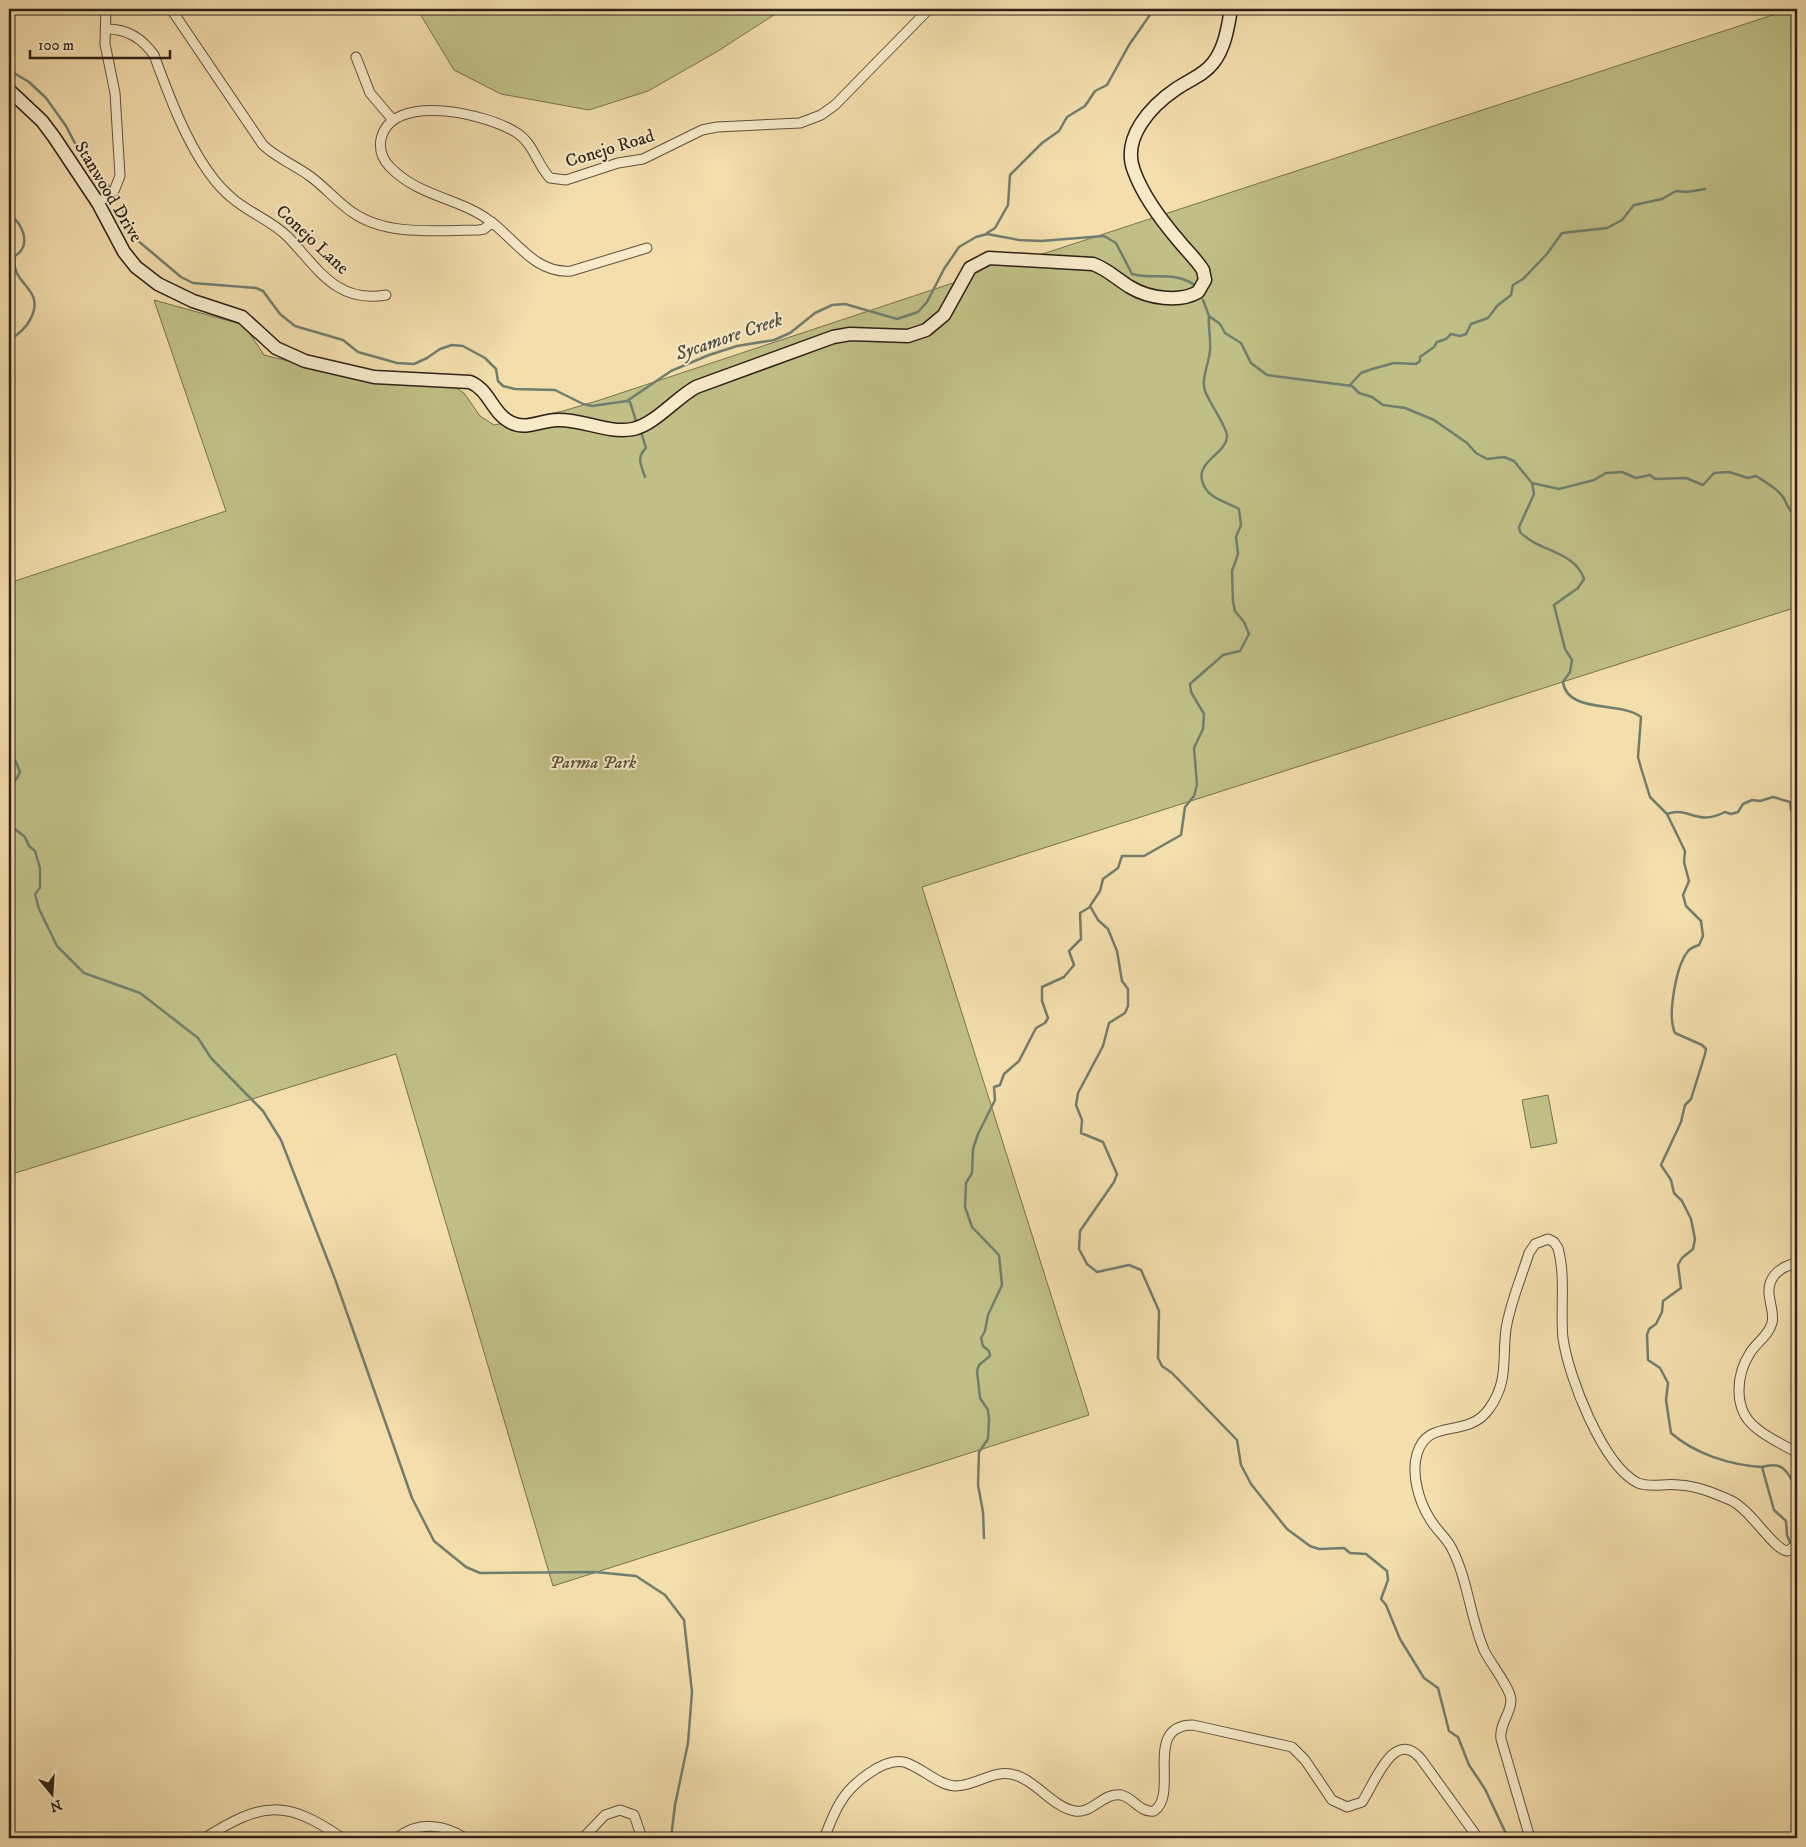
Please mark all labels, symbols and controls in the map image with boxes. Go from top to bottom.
scale bar [30,28,170,60]
text: 100 m [38,36,74,55]
street label: Conejo Road [563,125,657,173]
street label: Stanwood Drive [69,137,147,247]
street label: Conejo Lane [271,201,353,279]
water label: Sycamore Creek [672,308,786,366]
park label: Parma Park [550,752,637,774]
north arrow [28,1770,78,1820]
text: N [47,1795,64,1816]

